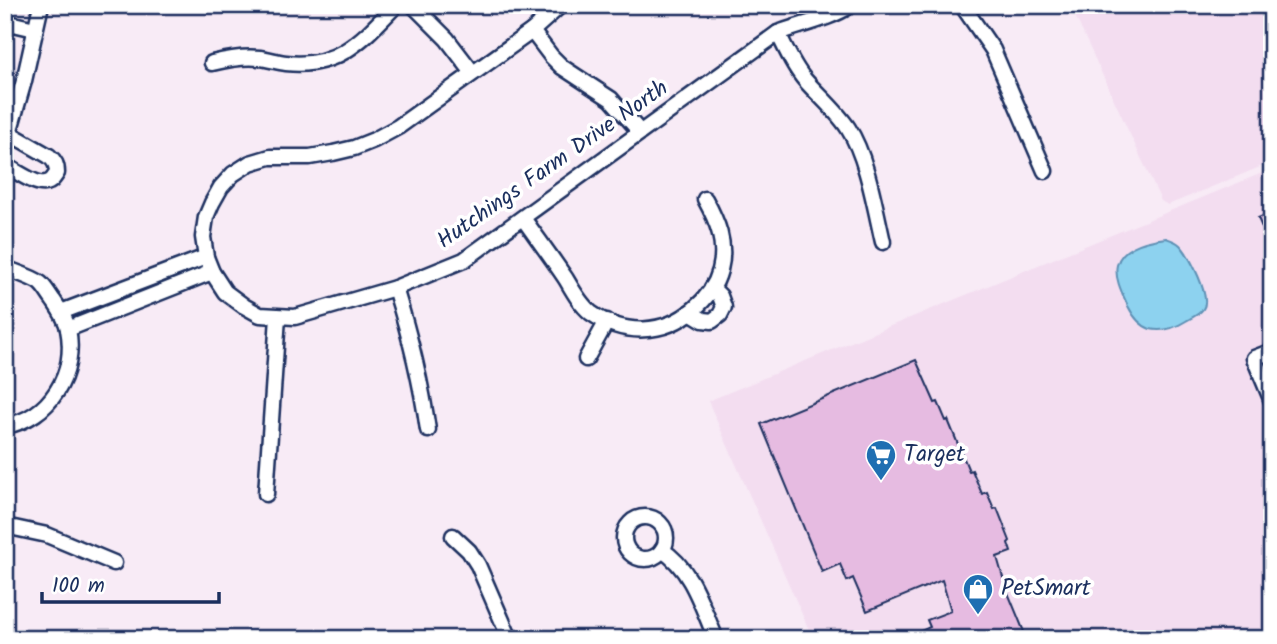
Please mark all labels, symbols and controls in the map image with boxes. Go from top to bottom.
street label: Hutchings Farm Drive North [430,71,676,259]
place label: Target [904,437,966,473]
supermarket icon: Target [864,438,898,482]
scale bar [42,560,219,604]
text: 100 m [52,570,105,603]
place label: PetSmart [1001,571,1092,607]
shop icon: PetSmart [961,572,995,616]

